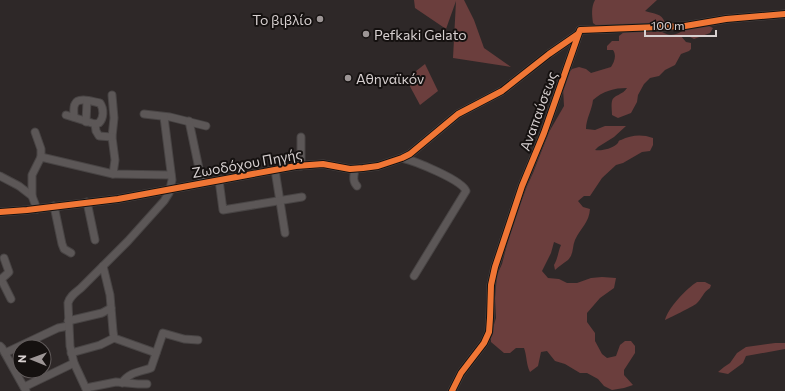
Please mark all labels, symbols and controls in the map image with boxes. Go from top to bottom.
place label: Το βιβλίο [252,11,312,28]
scale bar [645,12,716,38]
marker: Το βιβλίο [315,14,325,24]
text: 100 m [651,18,685,32]
place label: Pefkaki Gelato [374,26,467,43]
marker: Pefkaki Gelato [361,29,371,39]
street label: Αναπαύσεως [516,69,560,153]
place label: Αθηναϊκόν [356,70,424,87]
marker: Αθηναϊκόν [343,73,353,83]
street label: Ζωοδόχου Πηγής [191,145,303,181]
north arrow [12,339,52,379]
text: N [15,355,28,363]

